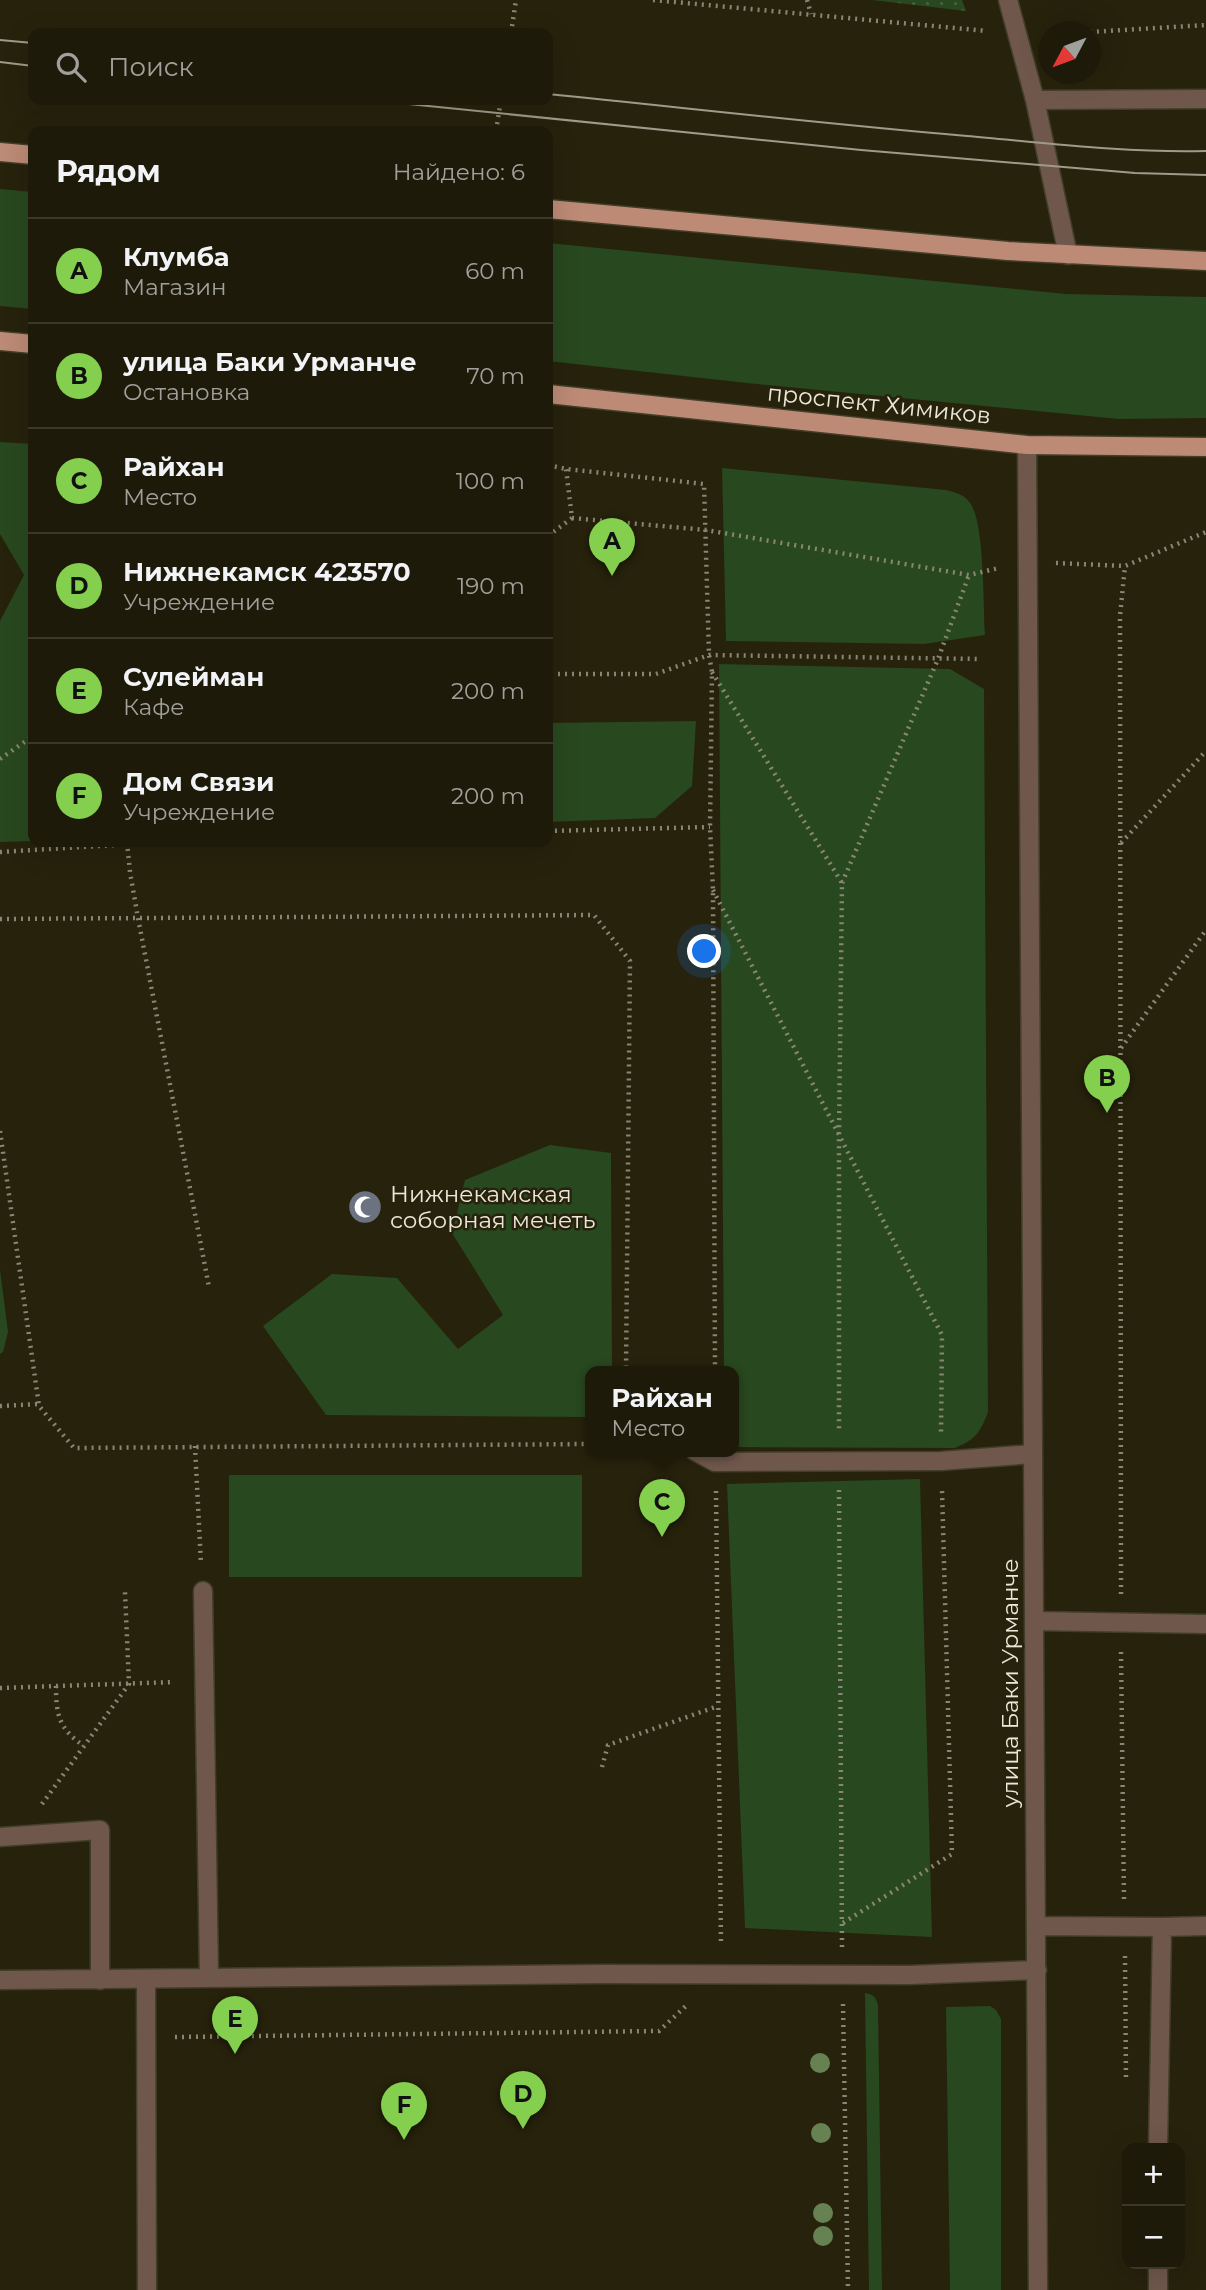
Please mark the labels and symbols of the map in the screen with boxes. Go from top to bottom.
north arrow [1038,21,1101,84]
street label: проспект Химиков [766,378,992,430]
pin: A [589,518,635,576]
your location [687,934,721,968]
pin: B [1084,1055,1130,1113]
place label: Нижнекамская соборная мечеть [390,1180,596,1234]
mosque icon: Нижнекамская соборная мечеть [346,1188,384,1226]
pin: C [639,1479,685,1537]
street label: улица Баки Урманче [996,1559,1024,1808]
pin: E [212,1996,258,2054]
pin: D [500,2071,546,2129]
pin: F [381,2082,427,2140]

